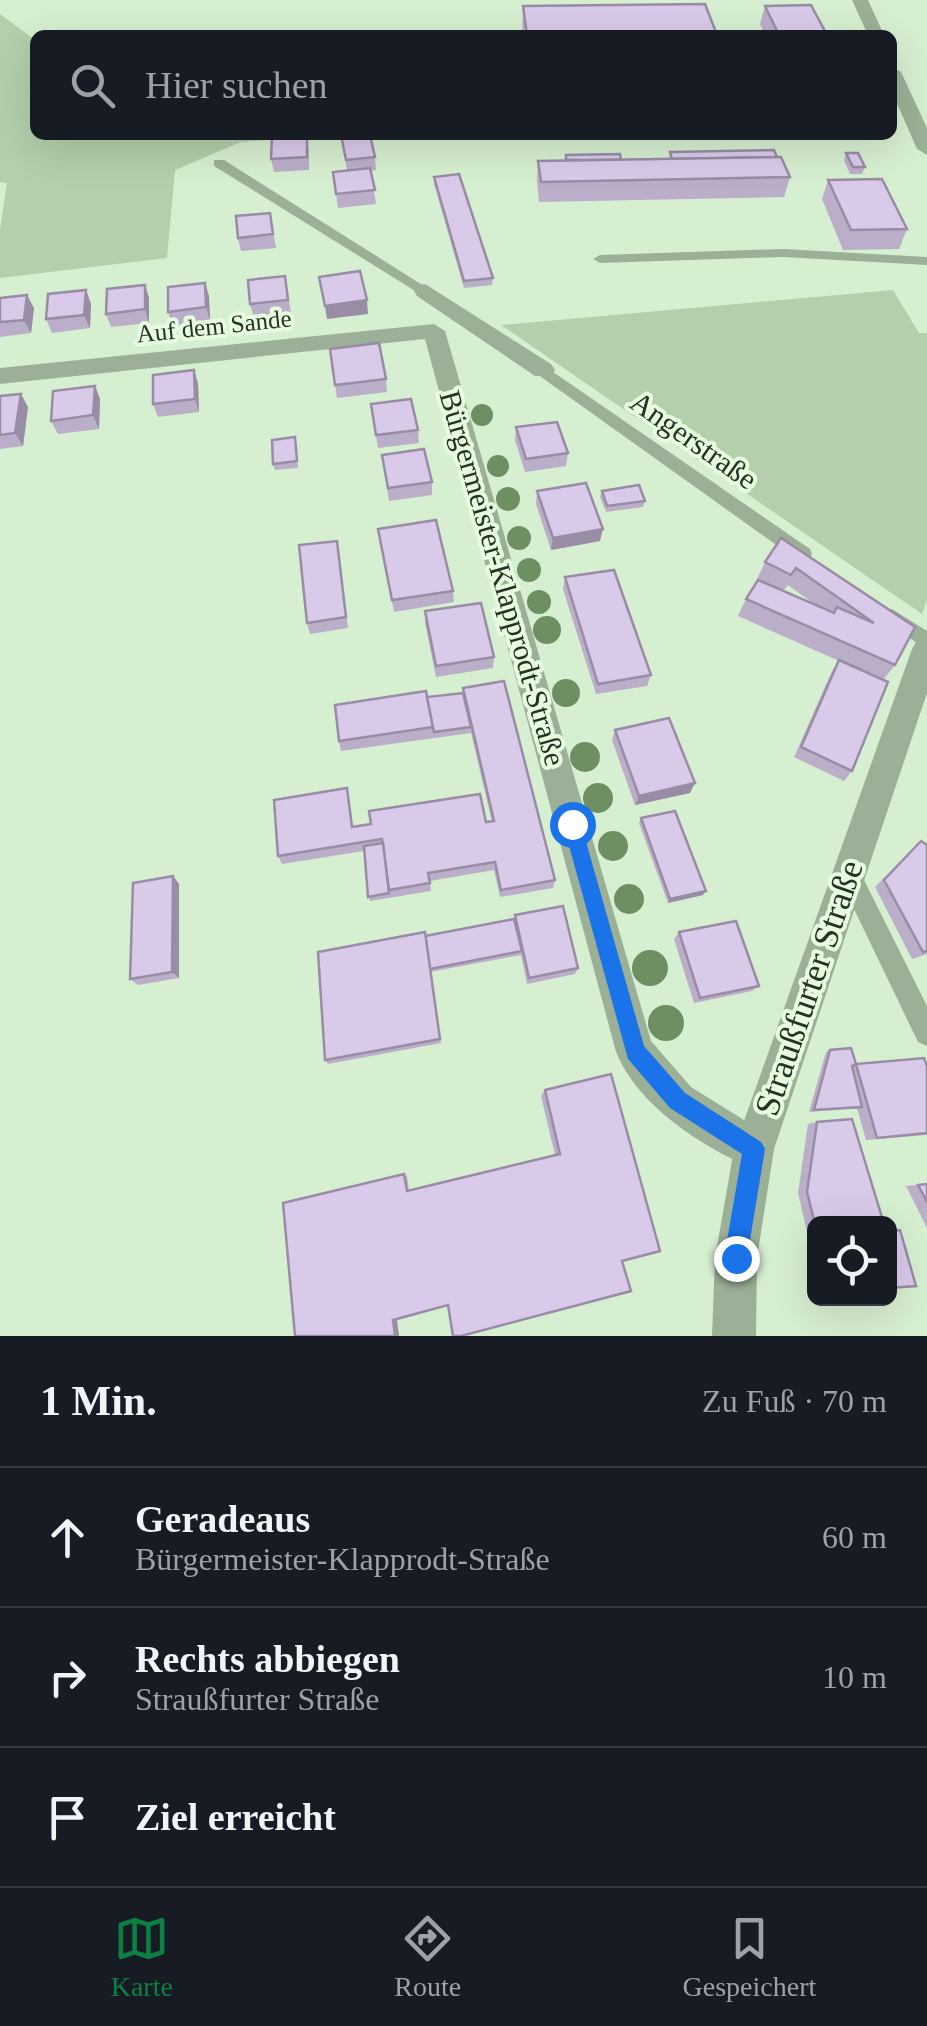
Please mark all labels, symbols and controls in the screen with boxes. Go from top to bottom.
search box [30,30,897,140]
icon: search [65,58,120,113]
text: Hier suchen [145,64,328,106]
street label: Auf dem Sande [135,304,293,348]
street label: Angerstraße [624,384,764,496]
street label: Bürgermeister-Klapprodt-Straße [434,387,572,769]
route start [550,802,596,848]
street label: Straußfurter Straße [747,855,871,1121]
map controls [807,1216,897,1306]
button: locate [807,1216,897,1306]
route end [714,1236,760,1282]
text: 1 Min. [40,1378,157,1424]
text: Zu Fuß · 70 m [702,1383,887,1419]
text: Geradeaus [135,1498,310,1540]
icon: ahead [40,1510,95,1565]
text: 60 m [822,1519,887,1555]
text: Bürgermeister-Klapprodt-Straße [135,1541,550,1577]
text: Rechts abbiegen [135,1638,400,1680]
icon: right [40,1650,95,1705]
text: 10 m [822,1659,887,1695]
text: Straußfurter Straße [135,1681,379,1717]
icon: arrive [40,1790,95,1845]
text: Ziel erreicht [135,1796,336,1838]
tab: Karte [111,1911,173,2003]
tab: Route [394,1911,461,2003]
tab: Gespeichert [683,1911,816,2003]

